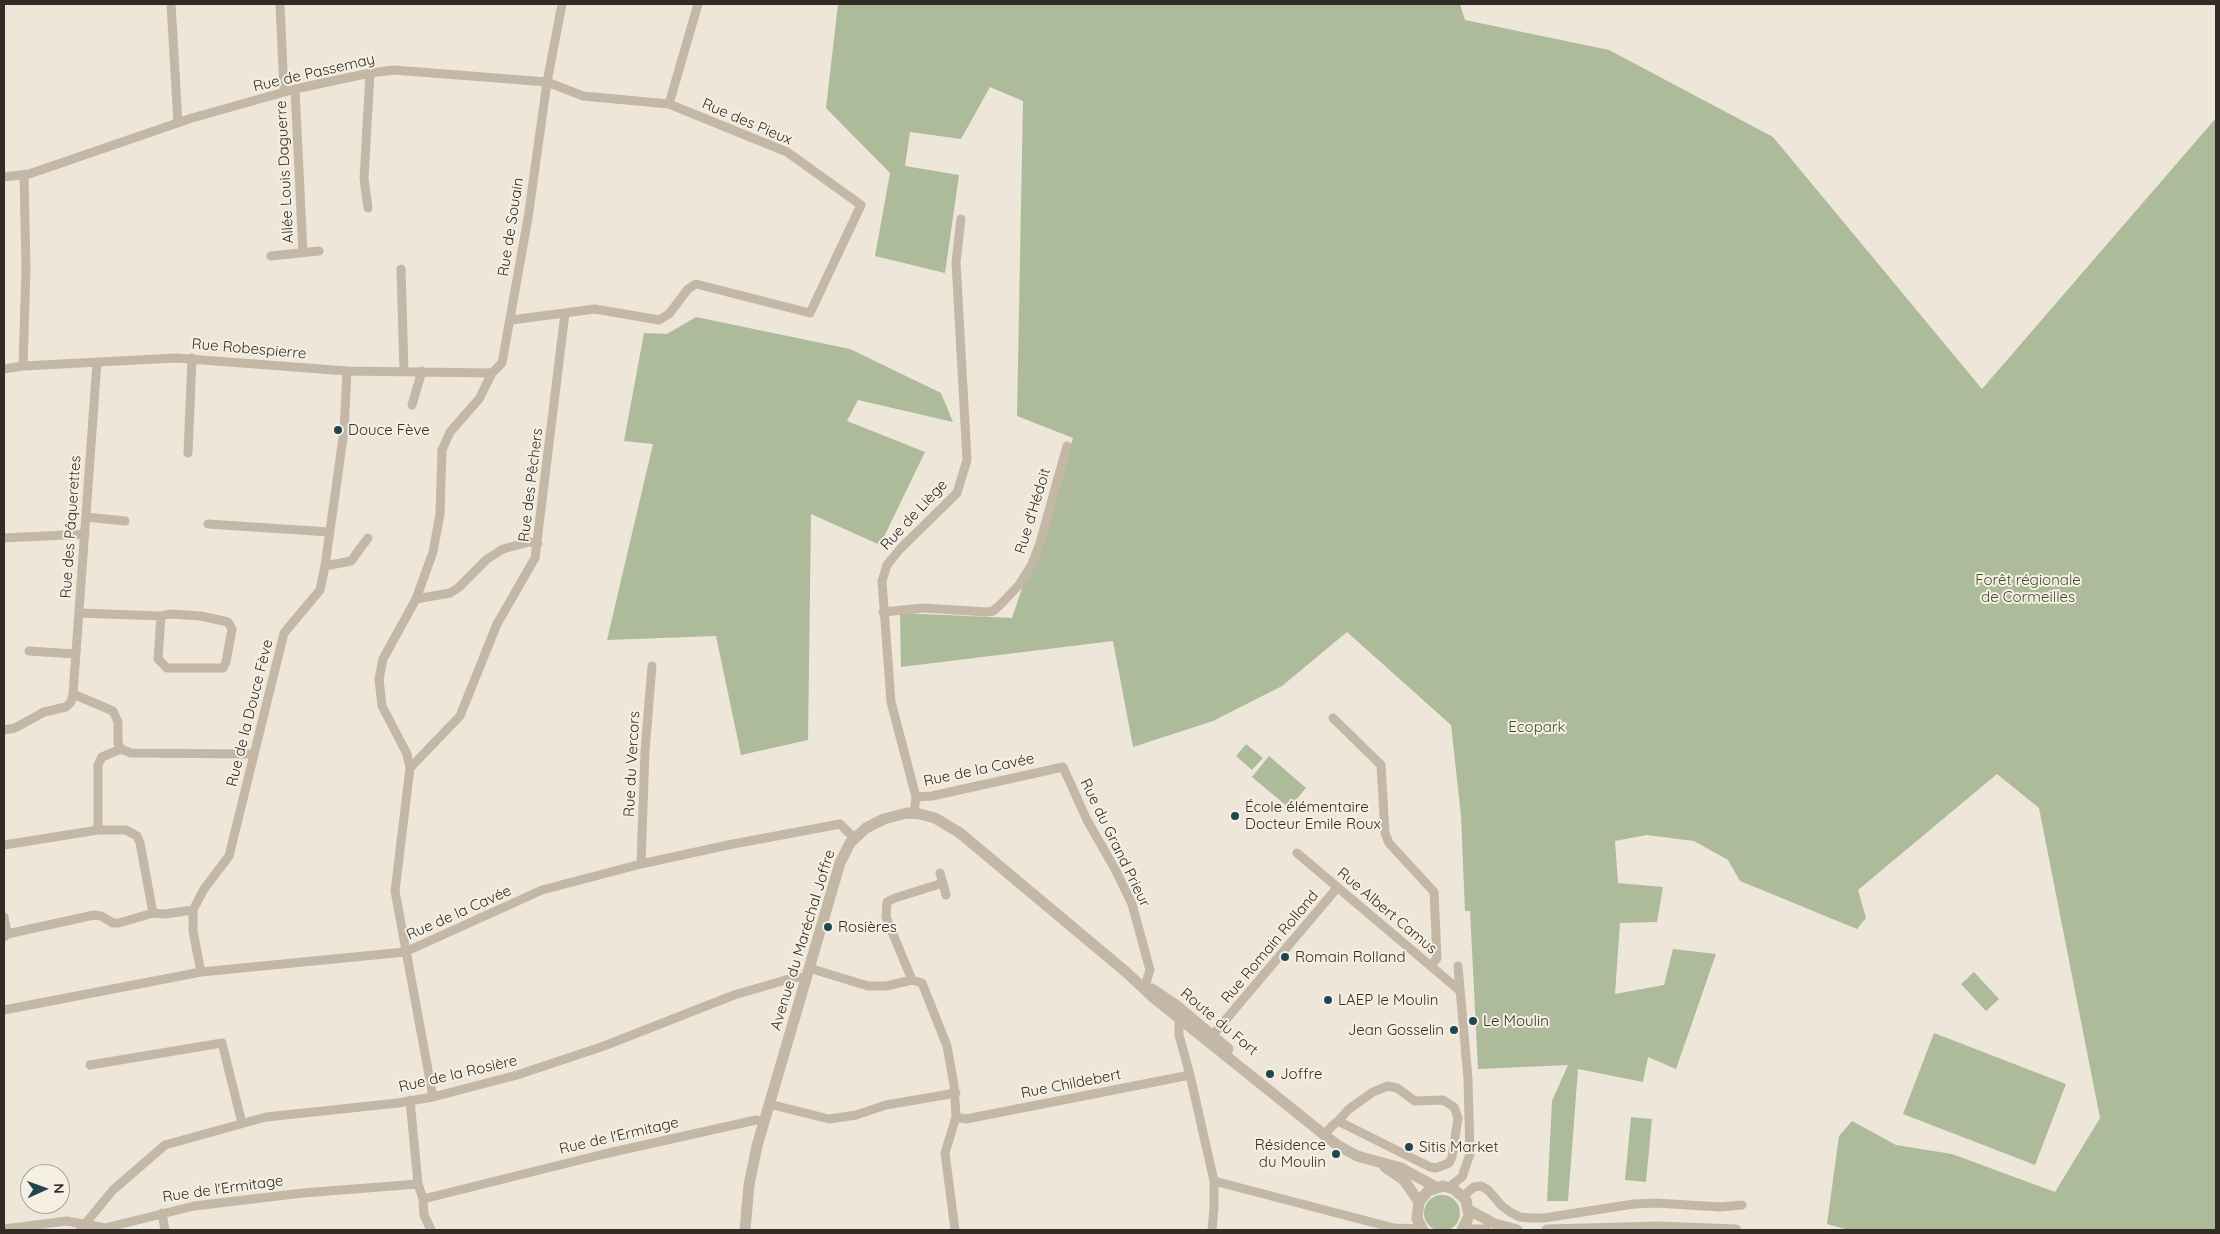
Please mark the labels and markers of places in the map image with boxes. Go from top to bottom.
place label: Douce Fève [348,421,430,439]
marker: Douce Fève [332,424,344,436]
place label: École élémentaire Docteur Emile Roux [1245,798,1381,833]
marker: École élémentaire Docteur Emile Roux [1229,810,1241,822]
place label: Rosières [838,918,897,936]
marker: Rosières [822,921,834,933]
place label: Romain Rolland [1295,948,1406,966]
marker: Romain Rolland [1279,951,1291,963]
place label: LAEP le Moulin [1338,991,1438,1009]
marker: LAEP le Moulin [1322,994,1334,1006]
place label: Le Moulin [1483,1012,1549,1030]
marker: Le Moulin [1467,1015,1479,1027]
place label: Jean Gosselin [1348,1021,1444,1039]
marker: Jean Gosselin [1448,1024,1460,1036]
place label: Joffre [1280,1065,1322,1083]
marker: Joffre [1264,1068,1276,1080]
place label: Résidence du Moulin [1255,1136,1326,1171]
place label: Sitis Market [1419,1138,1499,1156]
marker: Sitis Market [1403,1141,1415,1153]
marker: Résidence du Moulin [1330,1148,1342,1160]

